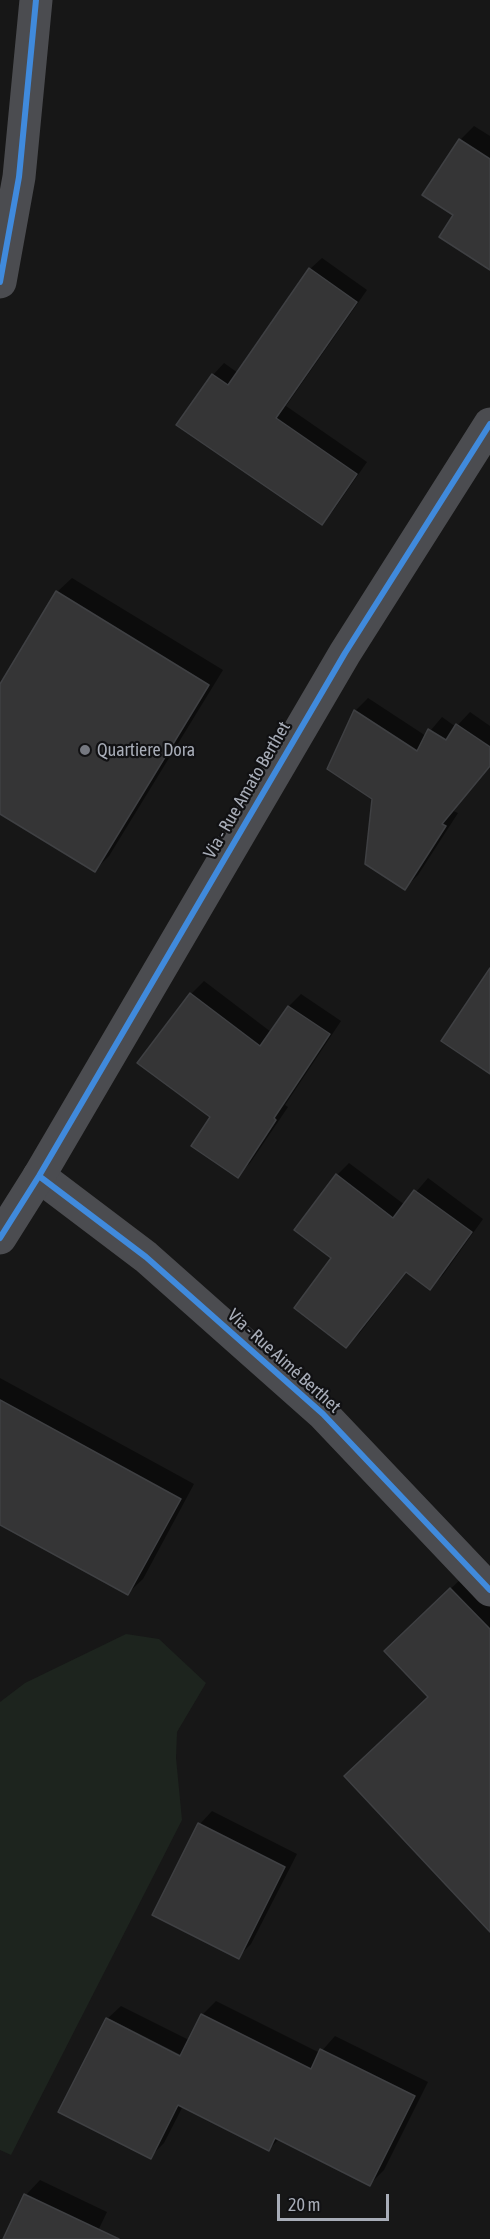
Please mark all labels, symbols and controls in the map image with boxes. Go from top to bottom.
street label: Via - Rue Amato Berthet [199,718,295,862]
place label: Quartiere Dora [97,739,195,761]
marker: Quartiere Dora [78,743,92,757]
street label: Via - Rue Aimé Berthet [223,1305,345,1417]
scale bar [280,2182,392,2220]
text: 20 m [288,2194,320,2215]

